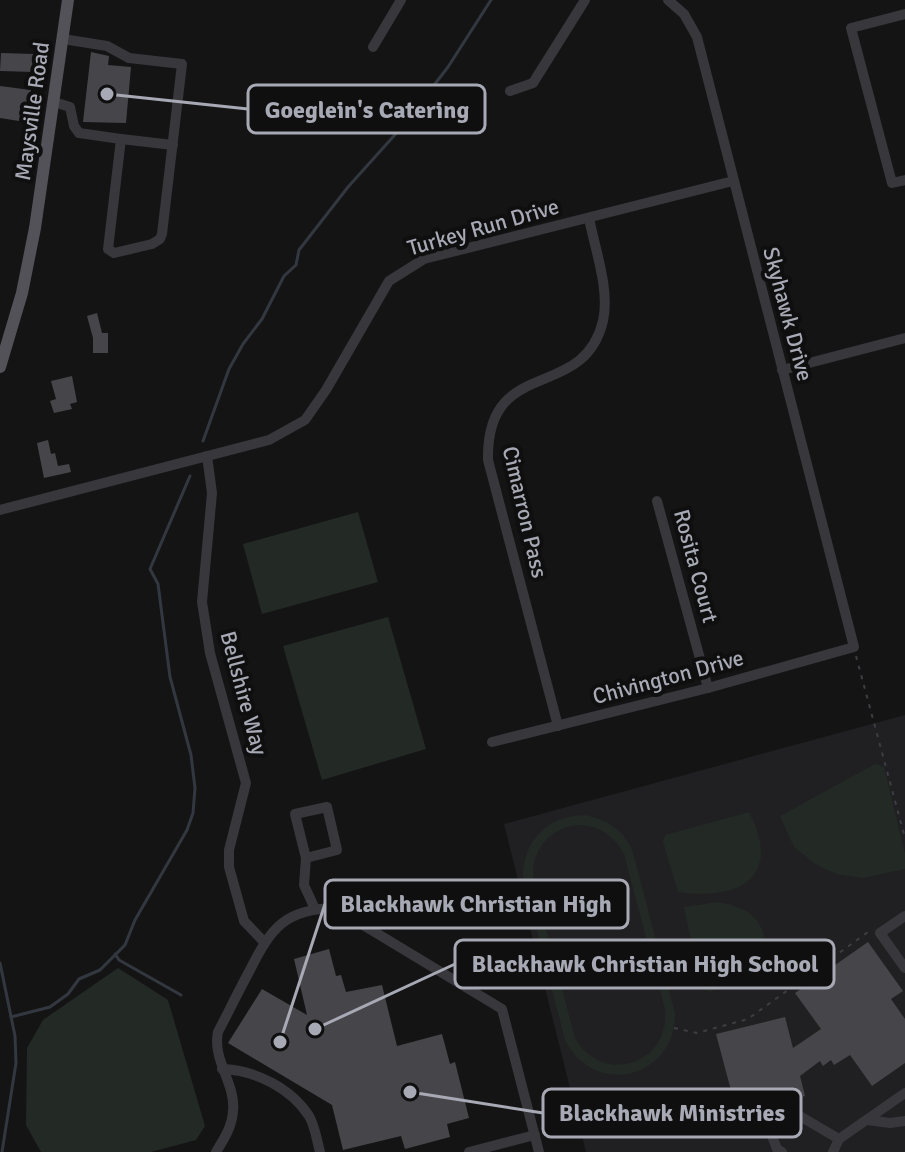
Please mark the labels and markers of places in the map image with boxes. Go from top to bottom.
callout: Goeglein's Catering [248,85,485,133]
callout: Blackhawk Christian High [325,880,628,928]
callout: Blackhawk Christian High School [455,940,834,988]
callout: Blackhawk Ministries [543,1089,801,1137]

